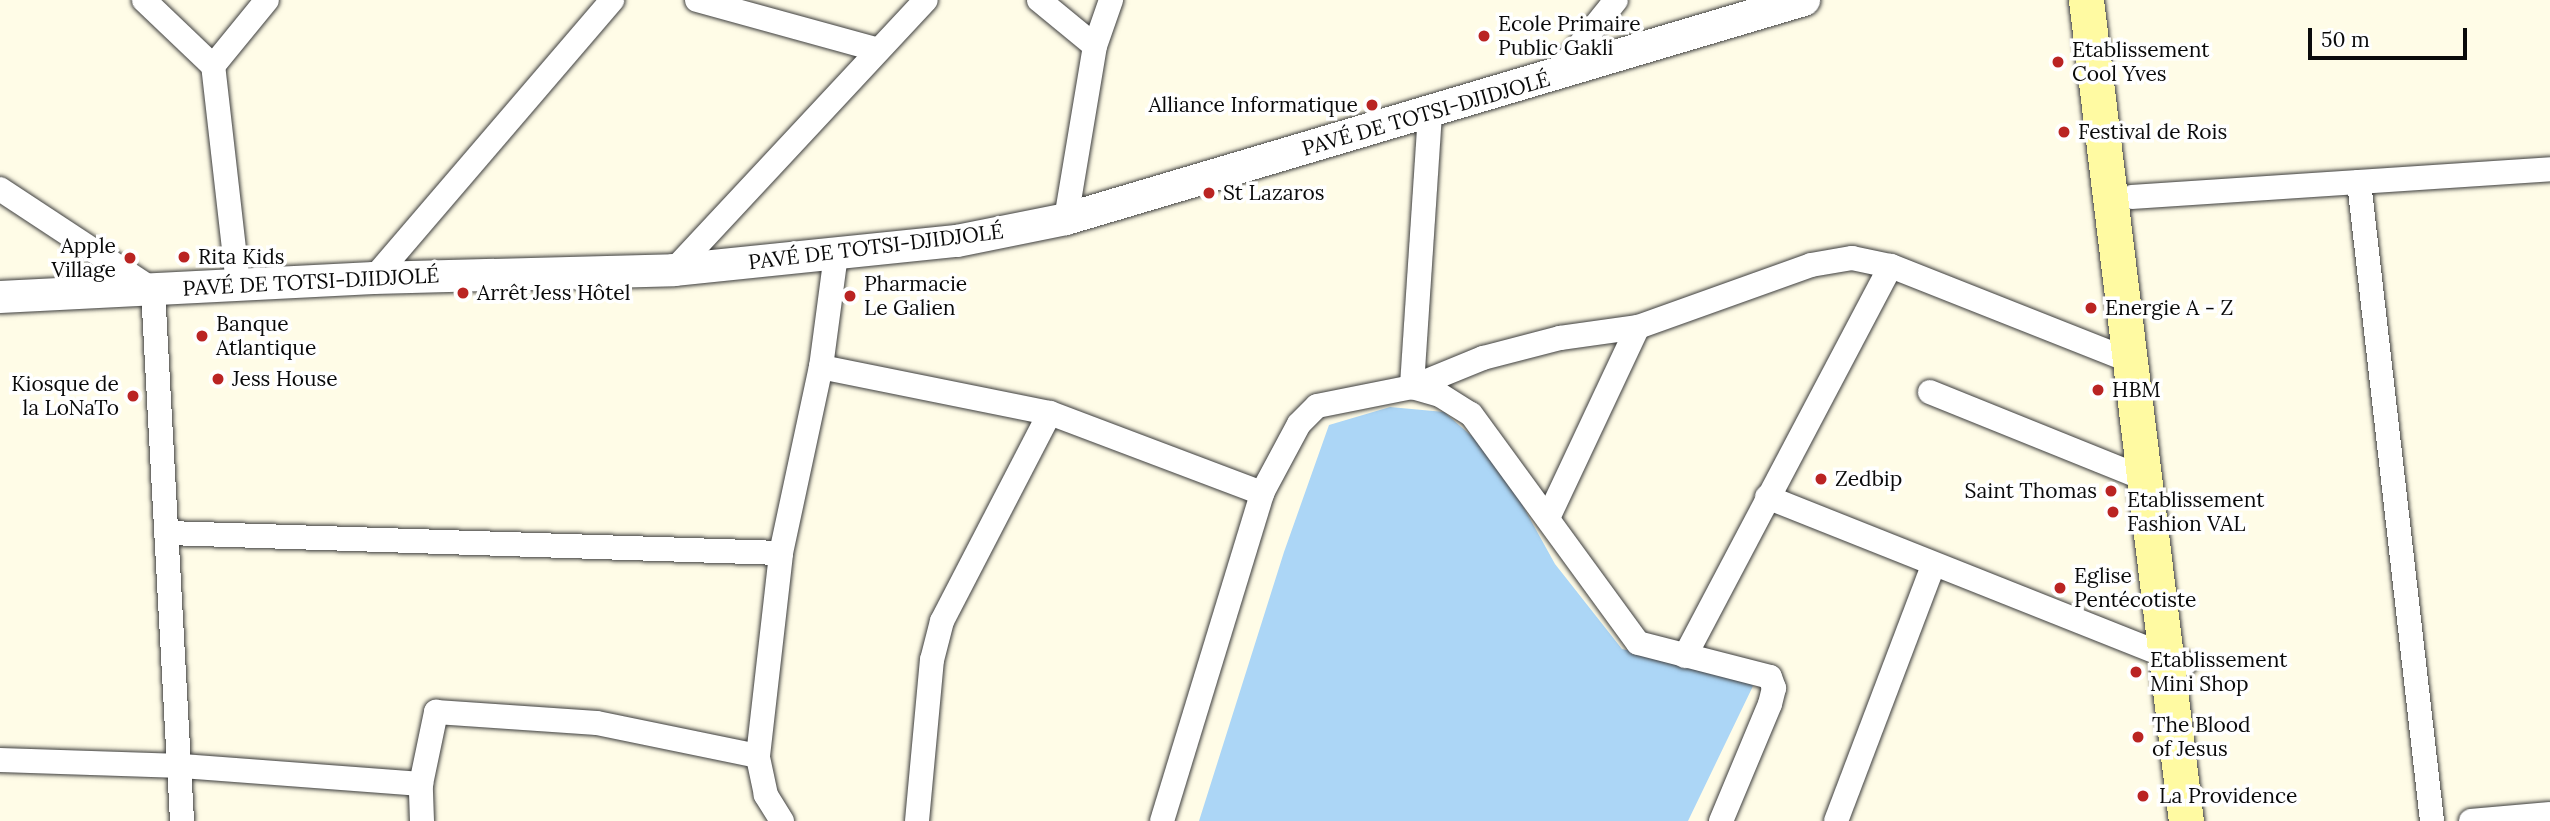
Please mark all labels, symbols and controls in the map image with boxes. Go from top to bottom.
place label: Ecole Primaire Public Gakli [1498,11,1641,61]
scale bar [2312,14,2471,58]
text: 50 m [2321,26,2370,53]
marker: Ecole Primaire Public Gakli [1476,28,1492,44]
place label: Etablissement Cool Yves [2072,37,2209,87]
marker: Etablissement Cool Yves [2050,54,2066,70]
street label: PAVÉ DE TOTSI-DJIDJOLÉ [1299,66,1553,162]
place label: Alliance Informatique [1148,92,1358,118]
marker: Alliance Informatique [1364,97,1380,113]
place label: Festival de Rois [2078,119,2227,145]
marker: Festival de Rois [2056,124,2072,140]
place label: St Lazaros [1223,180,1324,206]
marker: St Lazaros [1201,185,1217,201]
street label: PAVÉ DE TOTSI-DJIDJOLÉ [747,219,1005,275]
place label: Apple Village [52,233,116,283]
place label: Rita Kids [198,244,284,270]
marker: Rita Kids [176,249,192,265]
marker: Apple Village [122,250,138,266]
street label: PAVÉ DE TOTSI-DJIDJOLÉ [182,263,440,301]
place label: Pharmacie Le Galien [864,271,967,321]
place label: Arrêt Jess Hôtel [477,280,630,306]
marker: Arrêt Jess Hôtel [455,285,471,301]
marker: Pharmacie Le Galien [842,288,858,304]
place label: Energie A - Z [2105,295,2233,321]
marker: Energie A - Z [2083,300,2099,316]
place label: Banque Atlantique [216,311,316,361]
marker: Banque Atlantique [194,328,210,344]
place label: Jess House [232,366,338,392]
place label: Kiosque de la LoNaTo [11,371,119,421]
marker: Jess House [210,371,226,387]
place label: HBM [2112,377,2161,403]
marker: HBM [2090,382,2106,398]
marker: Kiosque de la LoNaTo [125,388,141,404]
place label: Zedbip [1835,466,1902,492]
marker: Zedbip [1813,471,1829,487]
place label: Saint Thomas [1965,478,2097,504]
marker: Saint Thomas [2103,483,2119,499]
place label: Etablissement Fashion VAL [2127,487,2264,537]
marker: Etablissement Fashion VAL [2105,504,2121,520]
place label: Eglise Pentécotiste [2074,563,2196,613]
marker: Eglise Pentécotiste [2052,580,2068,596]
place label: Etablissement Mini Shop [2150,647,2287,697]
marker: Etablissement Mini Shop [2128,664,2144,680]
place label: The Blood of Jesus [2152,712,2251,762]
marker: The Blood of Jesus [2130,729,2146,745]
place label: La Providence [2159,783,2297,809]
marker: La Providence [2133,786,2153,806]

